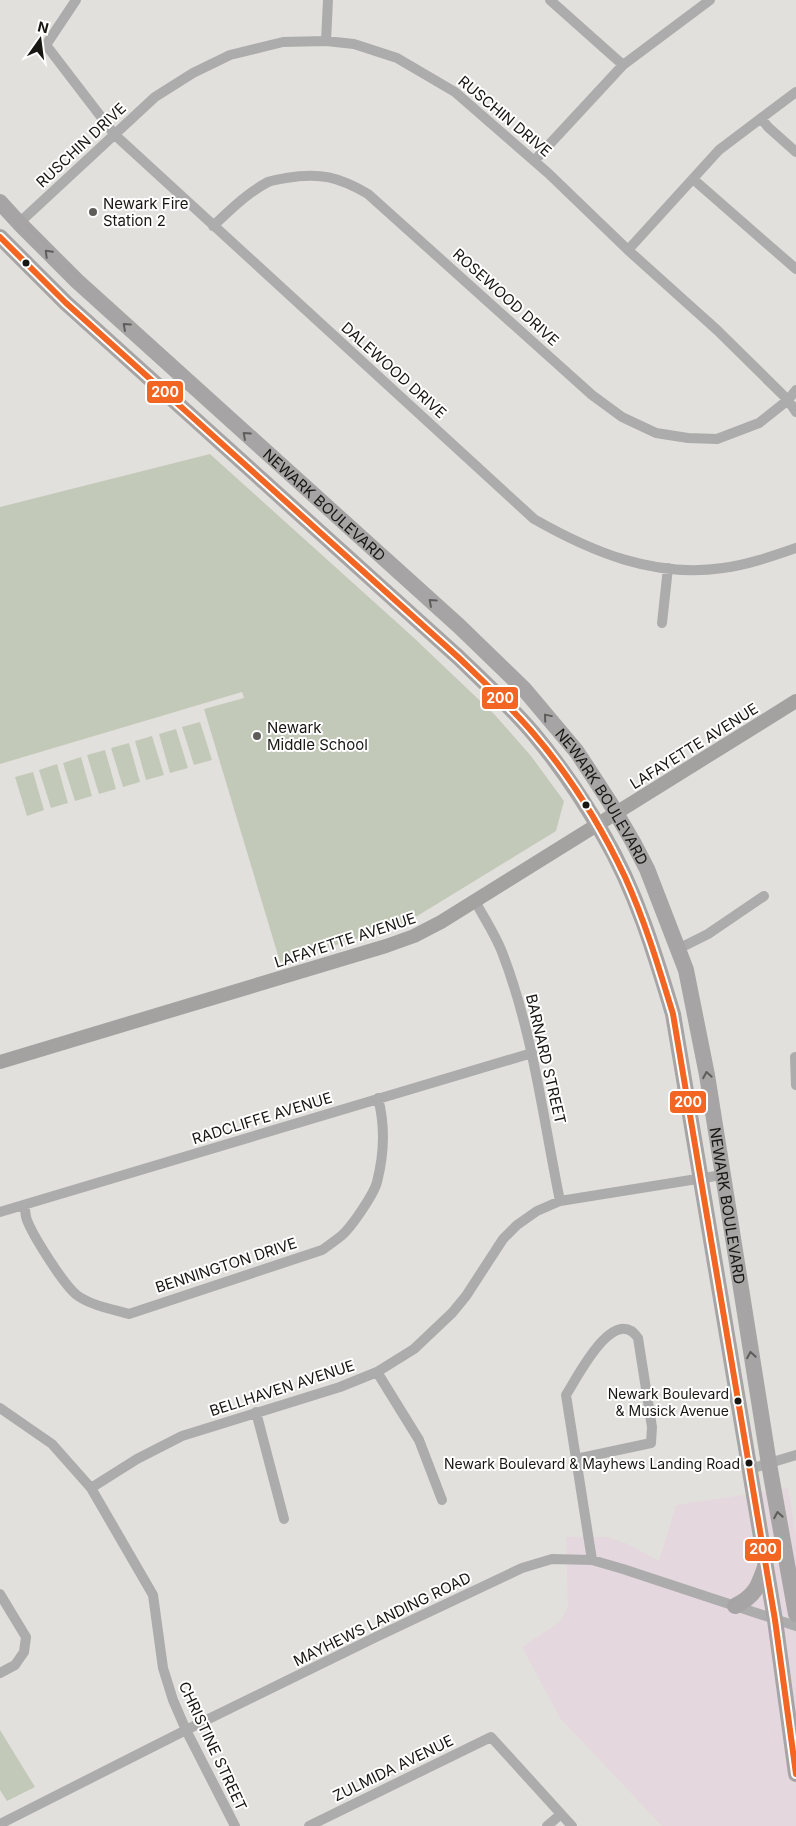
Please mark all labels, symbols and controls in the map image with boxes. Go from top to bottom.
north arrow [15,15,65,65]
text: N [36,17,50,36]
street label: RUSCHIN DRIVE [454,71,556,161]
street label: RUSCHIN DRIVE [32,99,130,191]
place label: Newark Fire Station 2 [103,194,188,230]
marker: Newark Fire Station 2 [87,206,99,218]
street label: ROSEWOOD DRIVE [449,244,563,350]
one-way arrow [44,249,53,258]
unlabelled marker [21,258,31,268]
street label: DALEWOOD DRIVE [338,318,450,422]
one-way arrow [122,323,131,332]
line badge: 200 [146,380,184,404]
text: 200 [151,383,179,400]
one-way arrow [243,432,252,441]
street label: NEWARK BOULEVARD [259,444,390,565]
one-way arrow [429,599,438,608]
line badge: 200 [481,686,519,710]
text: 200 [486,689,514,706]
street label: LAFAYETTE AVENUE [626,699,762,793]
one-way arrow [544,713,553,722]
place label: Newark Middle School [267,718,368,754]
street label: NEWARK BOULEVARD [552,724,653,868]
marker: Newark Middle School [251,730,263,742]
unlabelled marker [581,800,591,810]
street label: LAFAYETTE AVENUE [272,908,418,972]
street label: BARNARD STREET [522,992,570,1126]
one-way arrow [703,1070,713,1079]
street label: RADCLIFFE AVENUE [190,1088,334,1148]
line badge: 200 [669,1090,707,1114]
text: 200 [674,1093,702,1110]
street label: NEWARK BOULEVARD [706,1126,750,1286]
street label: BENNINGTON DRIVE [153,1233,299,1297]
one-way arrow [747,1350,757,1359]
street label: BELLHAVEN AVENUE [207,1356,357,1420]
place label: Newark Boulevard & Musick Avenue [608,1385,729,1419]
marker: Newark Boulevard & Musick Avenue [733,1396,743,1406]
place label: Newark Boulevard & Mayhews Landing Road [444,1455,740,1472]
marker: Newark Boulevard & Mayhews Landing Road [744,1458,754,1468]
one-way arrow [773,1510,784,1519]
line badge: 200 [744,1538,782,1562]
text: 200 [749,1540,777,1557]
street label: MAYHEWS LANDING ROAD [290,1568,474,1670]
street label: CHRISTINE STREET [175,1678,251,1814]
street label: ZULMIDA AVENUE [330,1731,456,1805]

